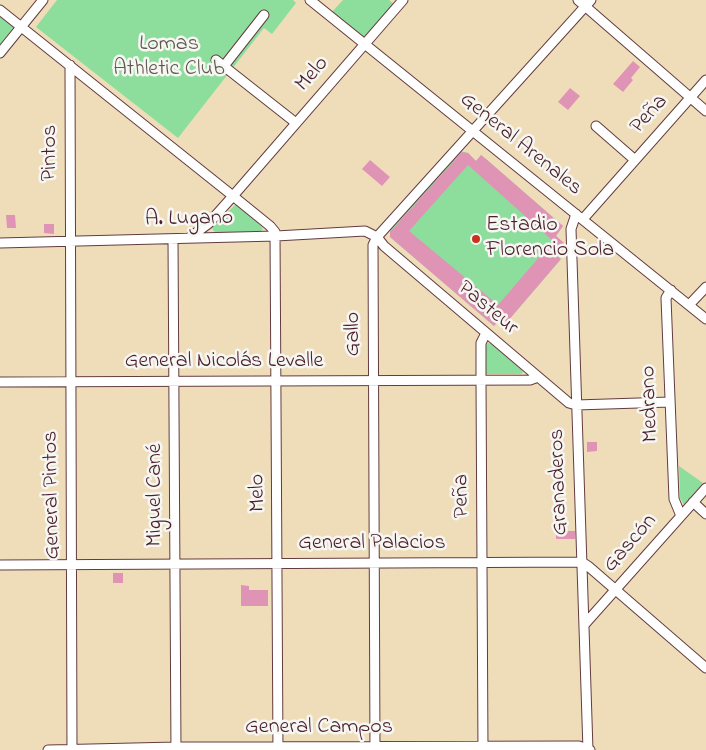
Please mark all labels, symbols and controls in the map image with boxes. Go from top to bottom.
park label: Lomas Athletic Club [113,32,225,84]
street label: Melo [290,52,336,98]
street label: General Arenales [453,88,587,202]
street label: Peña [625,90,675,140]
street label: Pintos [38,125,64,181]
street label: A. Lugano [145,206,233,234]
place label: Estadio Florencio Sola [486,213,614,264]
marker: Estadio Florencio Sola [470,233,482,245]
street label: Pasteur [451,276,523,342]
street label: Gallo [341,312,367,356]
street label: General Nicolás Levalle [125,349,323,375]
street label: Medrano [636,365,666,443]
street label: Granaderos [545,428,575,536]
street label: General Pintos [39,431,67,559]
street label: Miguel Cané [143,443,169,547]
street label: Melo [245,474,273,512]
street label: Peña [449,474,477,518]
street label: Gascón [598,509,664,579]
street label: General Palacios [298,531,446,557]
street label: General Campos [245,715,393,741]

